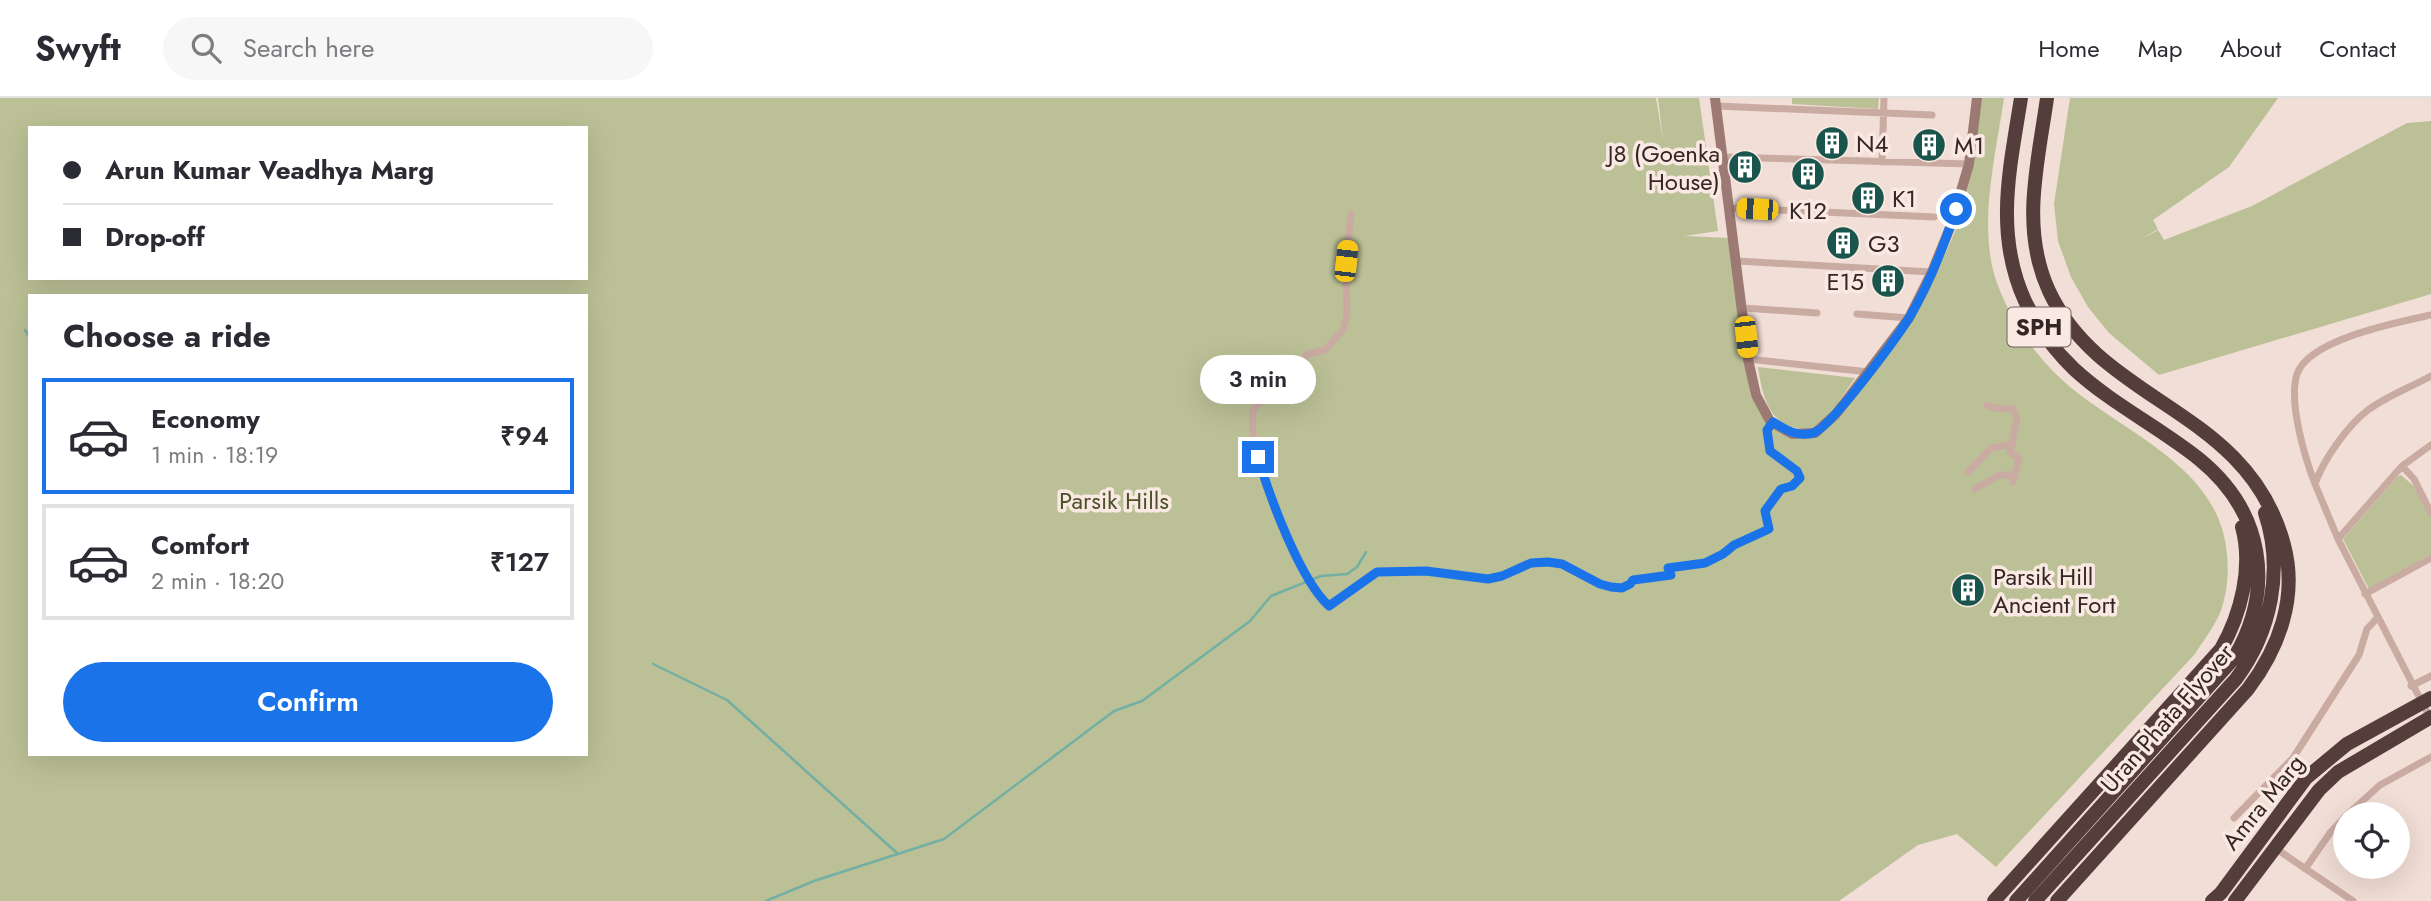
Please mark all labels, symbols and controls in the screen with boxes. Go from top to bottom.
search box [163,17,653,80]
text: Swyft [35,25,121,72]
icon: search [187,29,225,67]
text: Search here [243,29,374,67]
text: Home [2038,31,2100,66]
text: Map [2138,31,2182,66]
text: About [2220,31,2281,66]
text: Contact [2319,31,2396,66]
building icon: N4 [1813,124,1851,162]
place label: N4 [1856,126,1889,161]
building icon: M1 [1910,126,1948,164]
place label: M1 [1954,128,1984,163]
place label: J8 (Goenka House) [1605,136,1720,199]
building icon: J8 (Goenka House) [1726,148,1764,186]
text: Arun Kumar Veadhya Marg [105,151,434,189]
building icon: K12 [1789,155,1827,193]
building icon: K1 [1849,179,1887,217]
place label: K1 [1892,181,1916,216]
place label: K12 [1789,193,1827,228]
route start [1940,193,1972,225]
car [1736,197,1779,221]
text: Drop-off [105,218,205,256]
building icon: G3 [1824,224,1862,262]
place label: G3 [1868,226,1900,261]
car [1334,239,1359,283]
building icon: E15 [1869,262,1907,300]
place label: E15 [1826,264,1864,299]
road number: SPH [2008,308,2070,346]
text: Choose a ride [63,313,271,359]
car [1734,315,1759,359]
callout: 3 min [1200,356,1316,404]
text: 3 min [1229,362,1287,396]
text: Economy [151,400,260,438]
icon: car [67,405,130,468]
text: ₹94 [500,417,549,455]
text: 1 min · 18:19 [151,438,278,472]
route end [1242,441,1274,473]
park label: Parsik Hills [1059,483,1169,518]
text: Comfort [151,526,249,564]
icon: car [67,531,130,594]
text: ₹127 [490,543,549,581]
place label: Parsik Hill Ancient Fort [1993,559,2116,622]
text: 2 min · 18:20 [151,564,284,598]
building icon: Parsik Hill Ancient Fort [1949,571,1987,609]
street label: Uran Phata Flyover [2092,635,2242,800]
button: Confirm [63,662,553,742]
street label: Amra Marg [2214,747,2312,857]
map controls [2333,802,2410,879]
button: locate [2333,802,2410,879]

